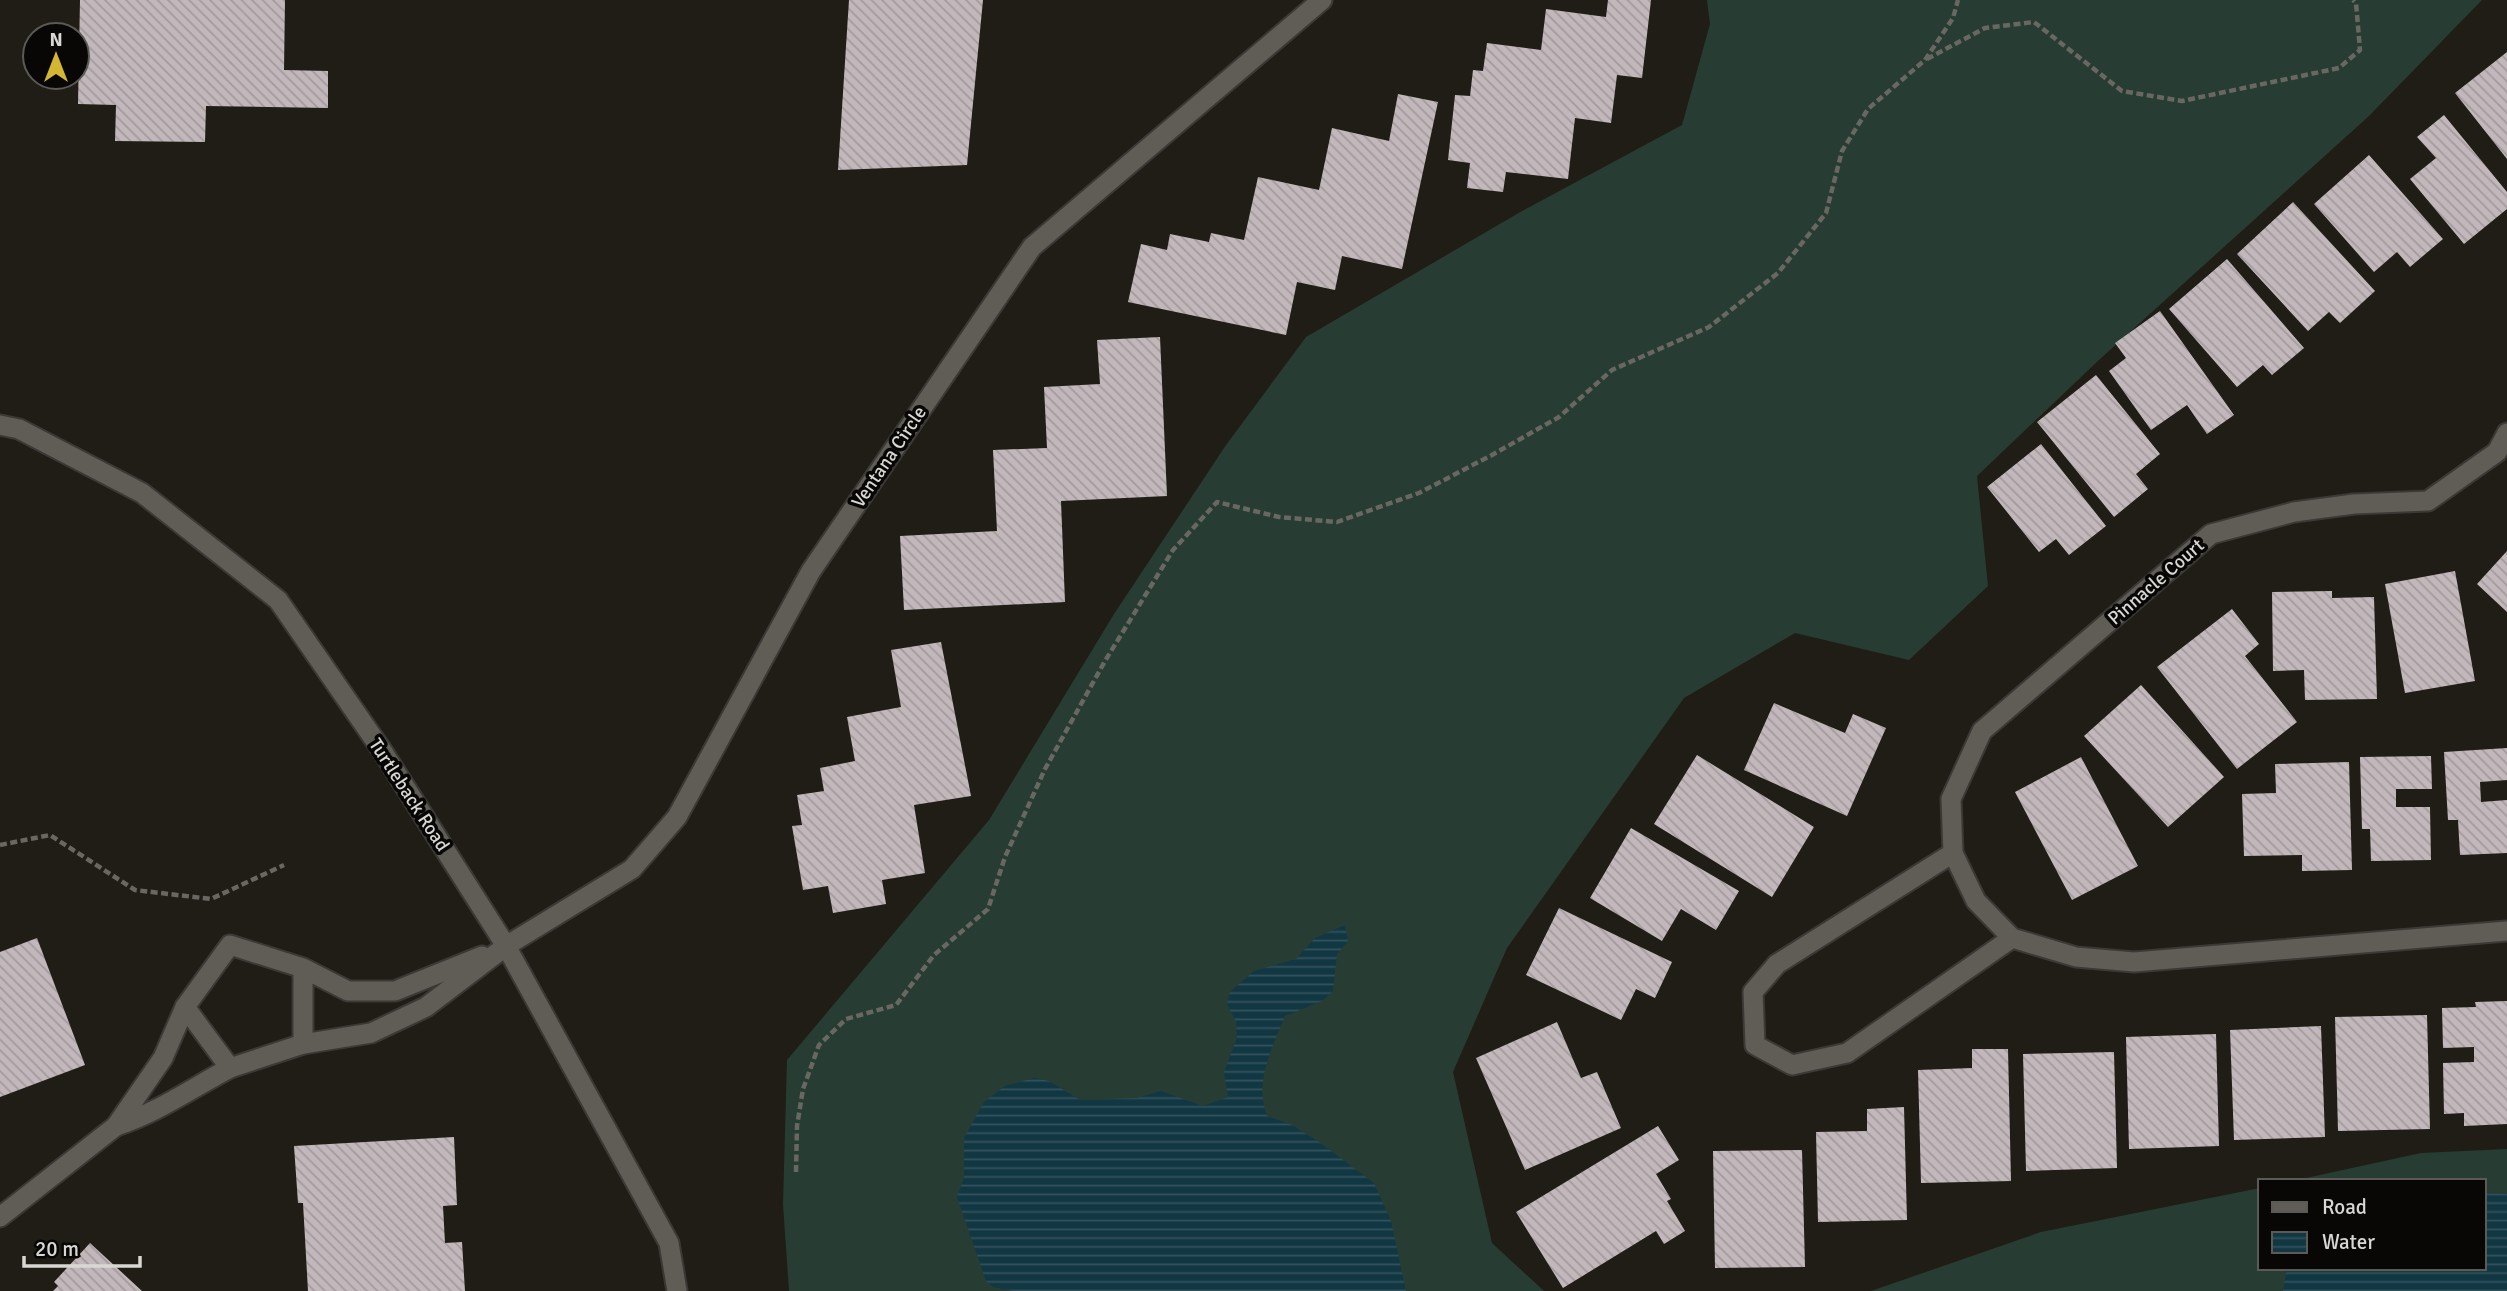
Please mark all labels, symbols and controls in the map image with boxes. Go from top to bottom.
north arrow [21,21,91,91]
text: N [49,28,63,52]
street label: Ventana Circle [846,402,932,512]
street label: Pinnacle Court [2103,533,2209,630]
street label: Turtleback Road [364,734,454,856]
legend [2258,1179,2486,1270]
text: Road [2322,1194,2367,1220]
scale bar [24,1224,140,1268]
text: Water [2322,1229,2375,1255]
text: 20 m [35,1236,79,1262]

